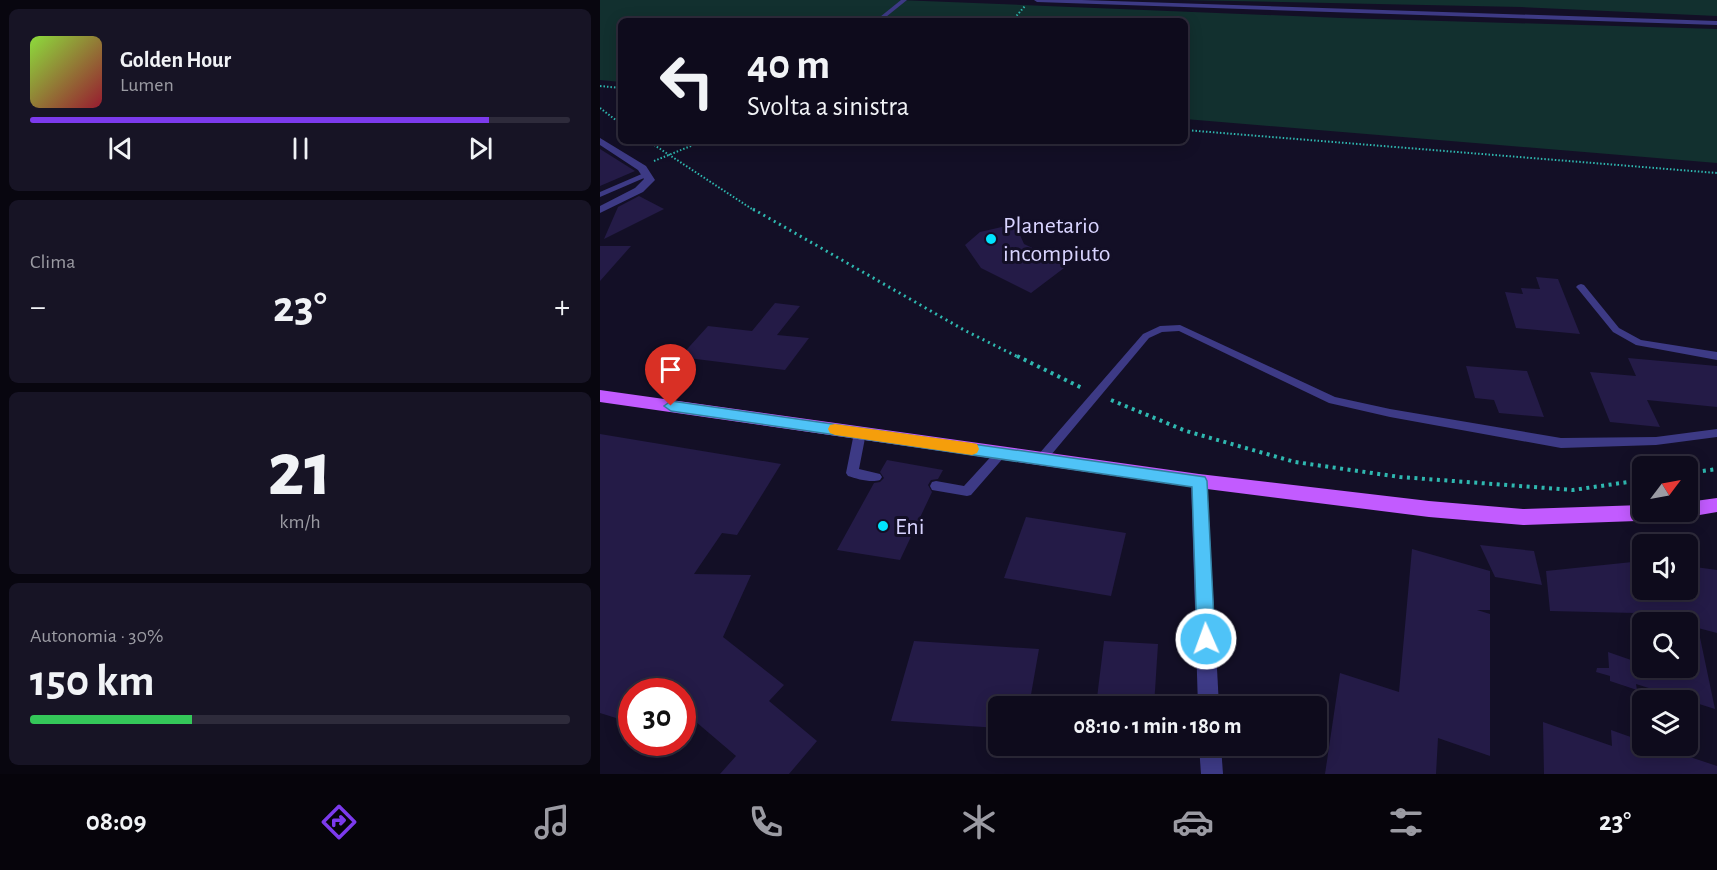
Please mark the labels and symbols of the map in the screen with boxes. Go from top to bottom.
place label: Planetario incompiuto [1003,214,1111,266]
marker: Planetario incompiuto [984,232,998,246]
pin [645,344,696,406]
north arrow [1632,456,1698,522]
place label: Eni [895,515,925,539]
marker: Eni [876,519,890,533]
position arrow [1174,607,1238,671]
speed limit sign: 30 [618,678,696,756]

